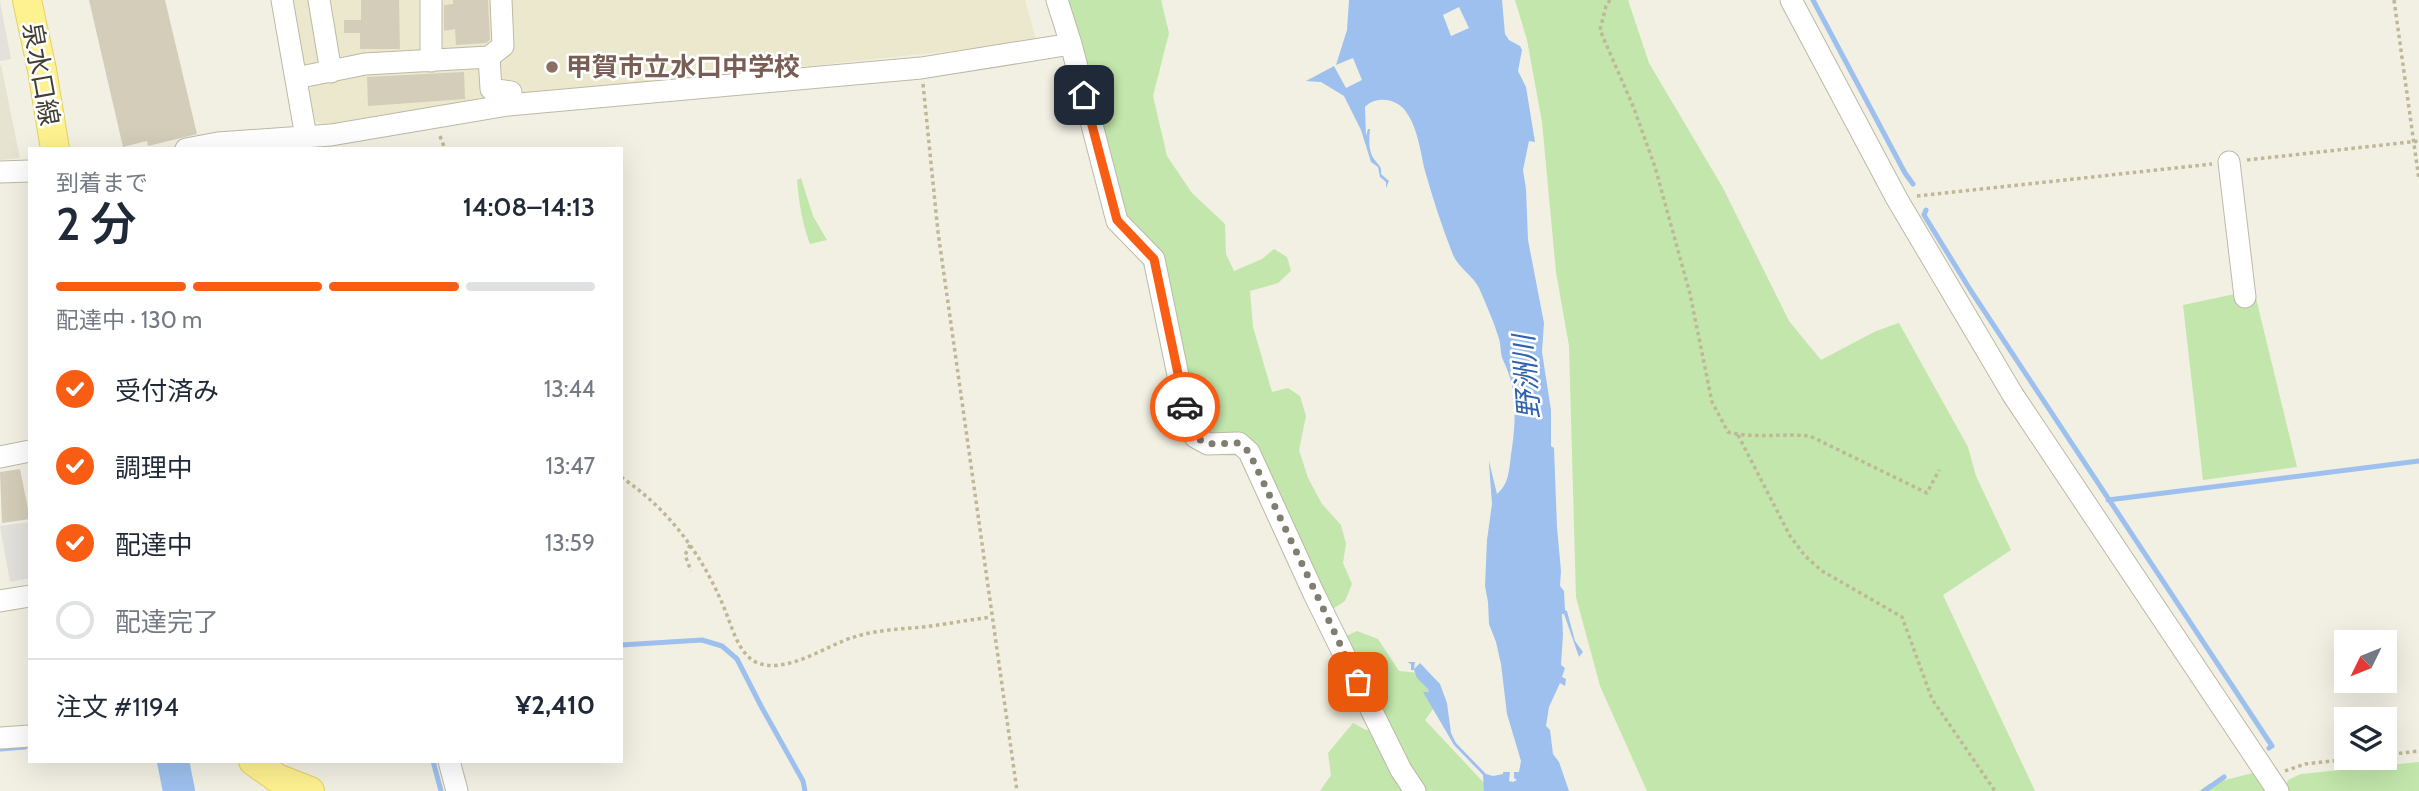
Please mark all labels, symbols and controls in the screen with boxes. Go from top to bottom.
street label: 泉水口線 [16,20,66,128]
place label: 甲賀市立水口中学校 [566,51,800,83]
marker: 甲賀市立水口中学校 [544,59,560,75]
pin [1054,65,1114,125]
icon: home [1065,76,1103,114]
text: 到着まで [56,169,148,197]
text: 14:08–14:13 [463,191,595,223]
text: 2 分 [56,196,137,252]
text: 配達中 · 130 m [56,306,202,334]
water label: 野洲川 [1506,331,1546,420]
icon: check [56,370,94,408]
courier [1150,372,1220,442]
text: 受付済み [115,375,219,407]
text: 13:44 [544,375,595,403]
icon: car [1166,388,1204,426]
icon: check [56,447,94,485]
text: 調理中 [115,452,193,484]
text: 13:47 [545,452,595,480]
icon: check [56,524,94,562]
text: 配達中 [115,529,193,561]
text: 13:59 [545,529,595,557]
text: 配達完了 [115,606,219,638]
north arrow [2334,630,2398,693]
map controls [2334,630,2397,770]
pin [1328,652,1388,712]
icon: bag [1339,663,1377,701]
text: ¥2,410 [516,689,595,721]
text: 注文 #1194 [56,691,179,723]
button: layers [2334,707,2397,770]

